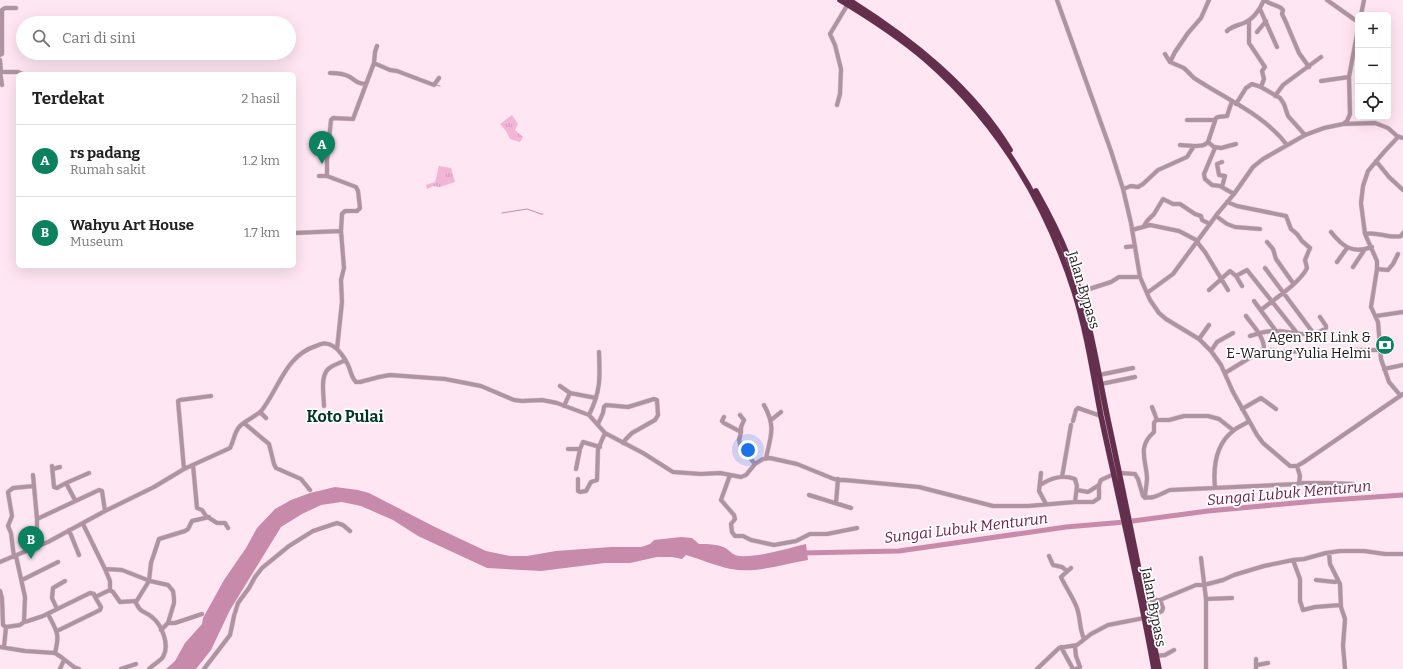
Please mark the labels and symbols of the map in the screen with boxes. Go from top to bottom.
pin: A [309,131,335,164]
street label: Jalan Bypass [1063,248,1103,331]
place label: Agen BRI Link & E-Warung Yulia Helmi [1226,329,1371,362]
bank icon: Agen BRI Link & E-Warung Yulia Helmi [1374,334,1396,356]
district label: Koto Pulai [306,407,384,426]
your location [738,440,758,460]
water label: Sungai Lubuk Menturun [1206,477,1372,509]
water label: Sungai Lubuk Menturun [883,509,1049,547]
pin: B [18,526,44,559]
street label: Jalan Bypass [1137,565,1170,648]

